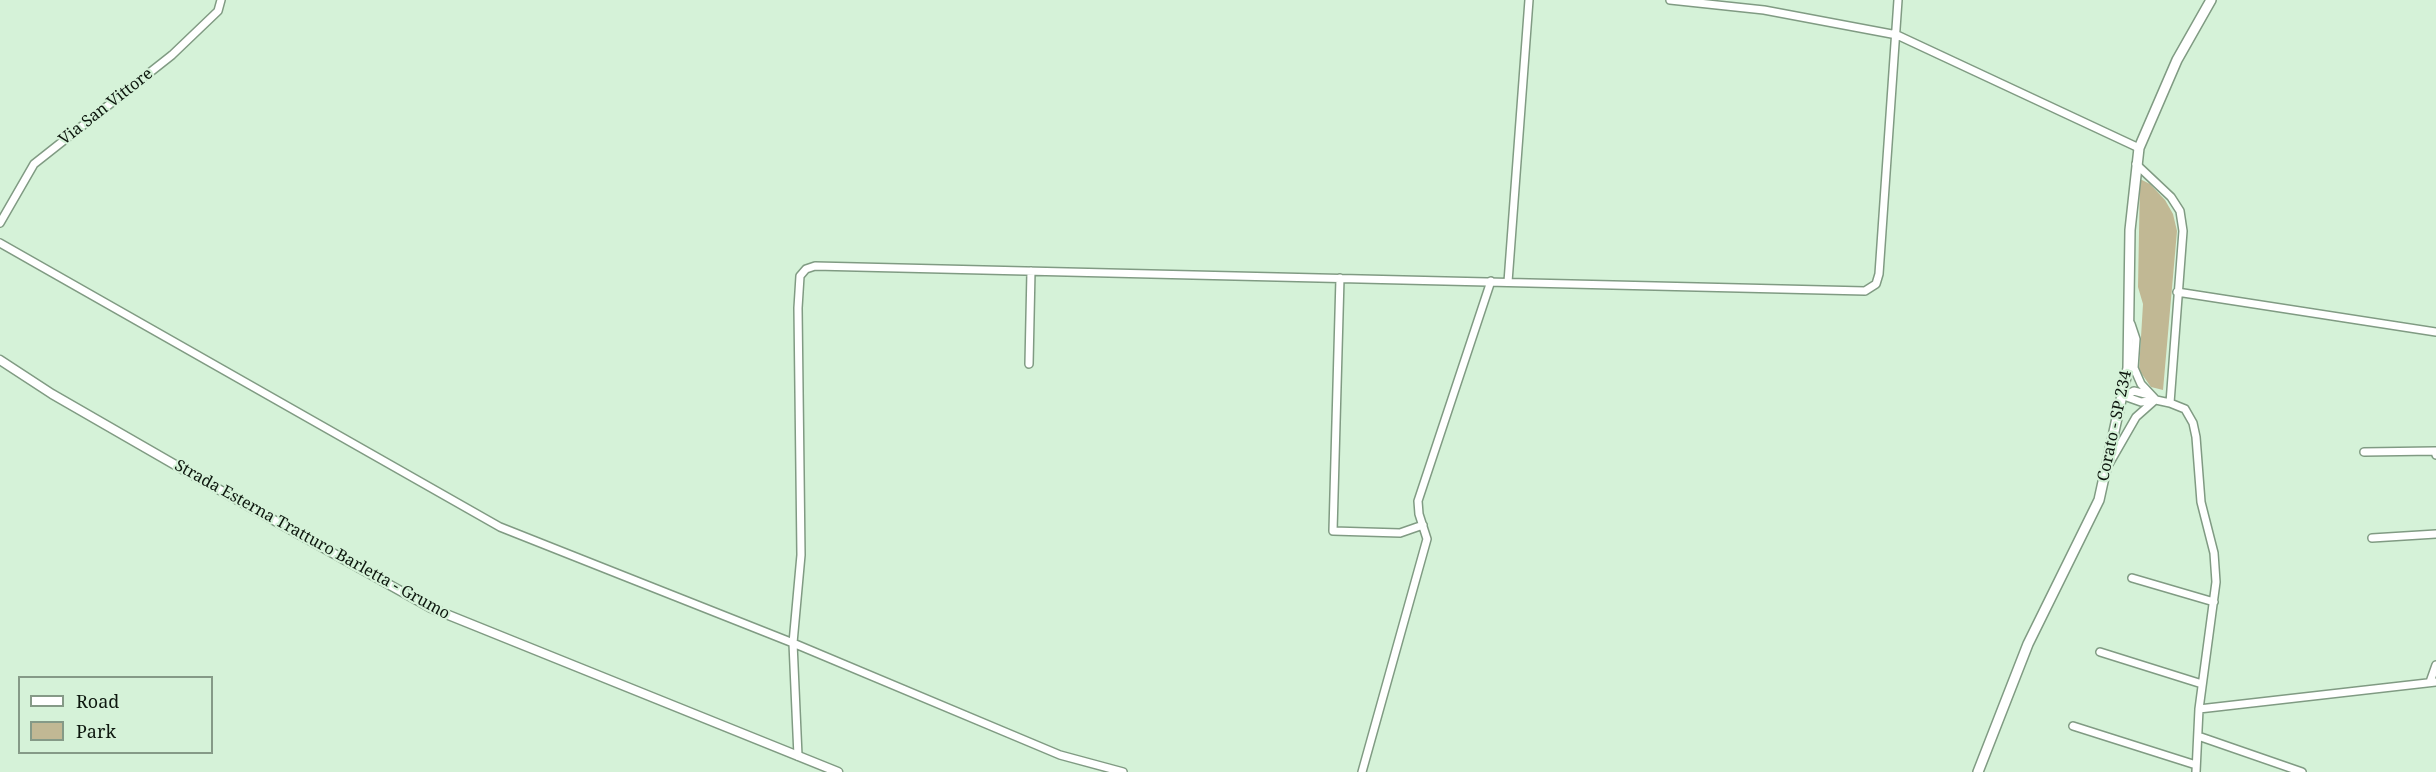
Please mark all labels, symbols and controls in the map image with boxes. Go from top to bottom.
street label: Via San Vittore [55,64,157,150]
street label: Corato - SP 234 [2094,369,2136,483]
street label: Strada Esterna Tratturo Barletta - Grumo [171,456,453,624]
legend [18,676,213,754]
text: Road [76,689,119,713]
text: Park [76,719,116,743]

